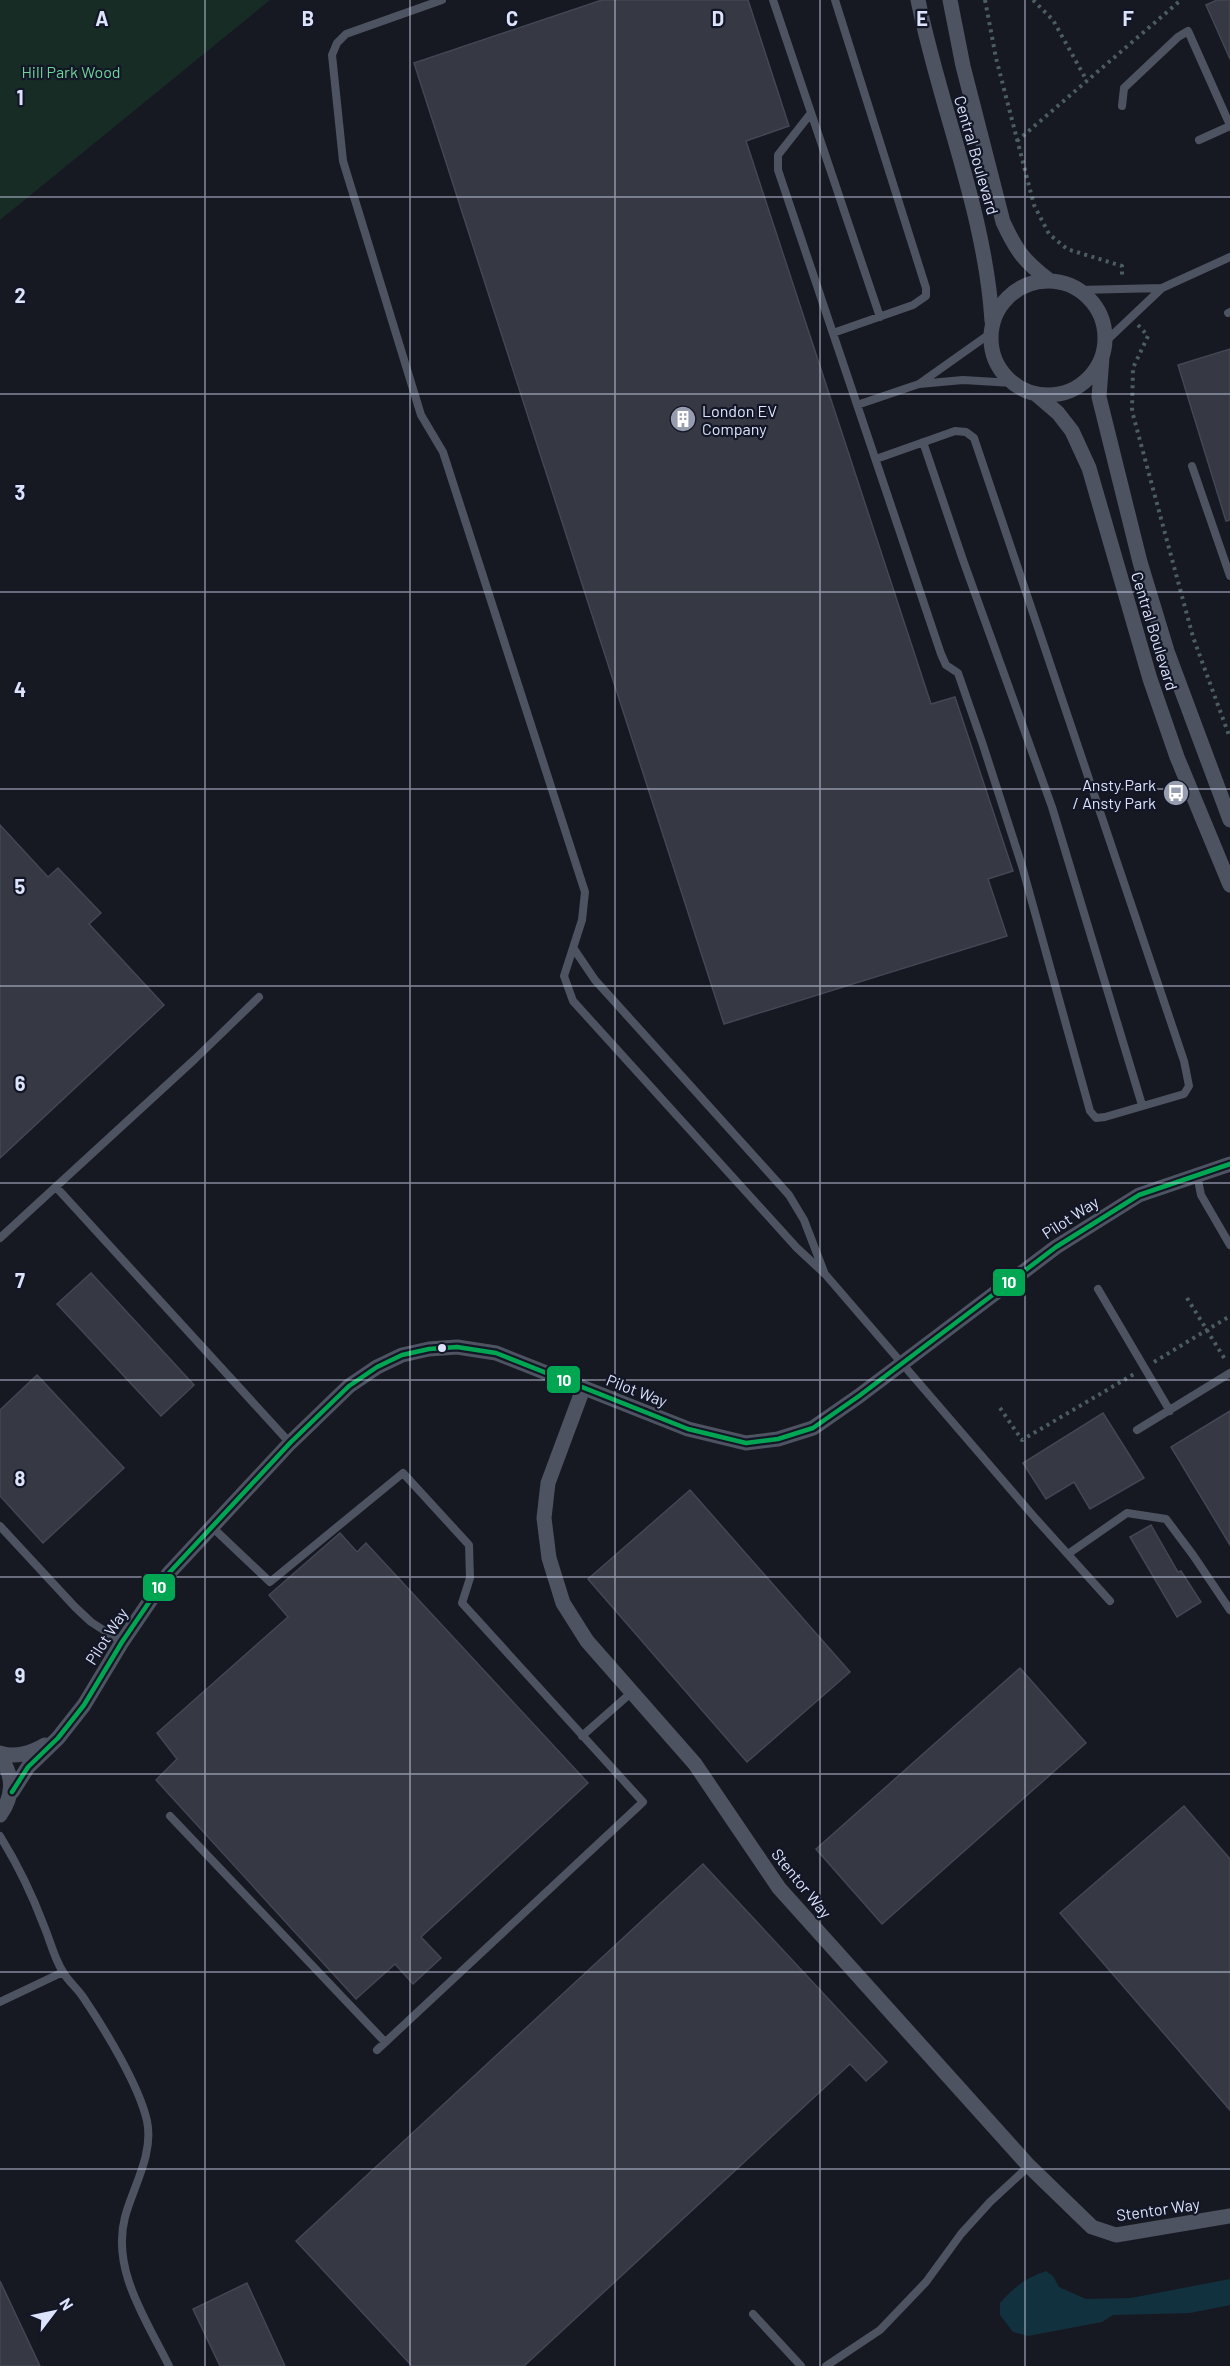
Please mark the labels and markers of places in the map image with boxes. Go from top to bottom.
place label: London EV Company [702,401,777,438]
building icon: London EV Company [668,404,698,434]
place label: Ansty Park / Ansty Park [1073,775,1156,812]
bus stop icon: Ansty Park / Ansty Park [1161,778,1191,808]
unlabelled marker [436,1342,448,1354]

